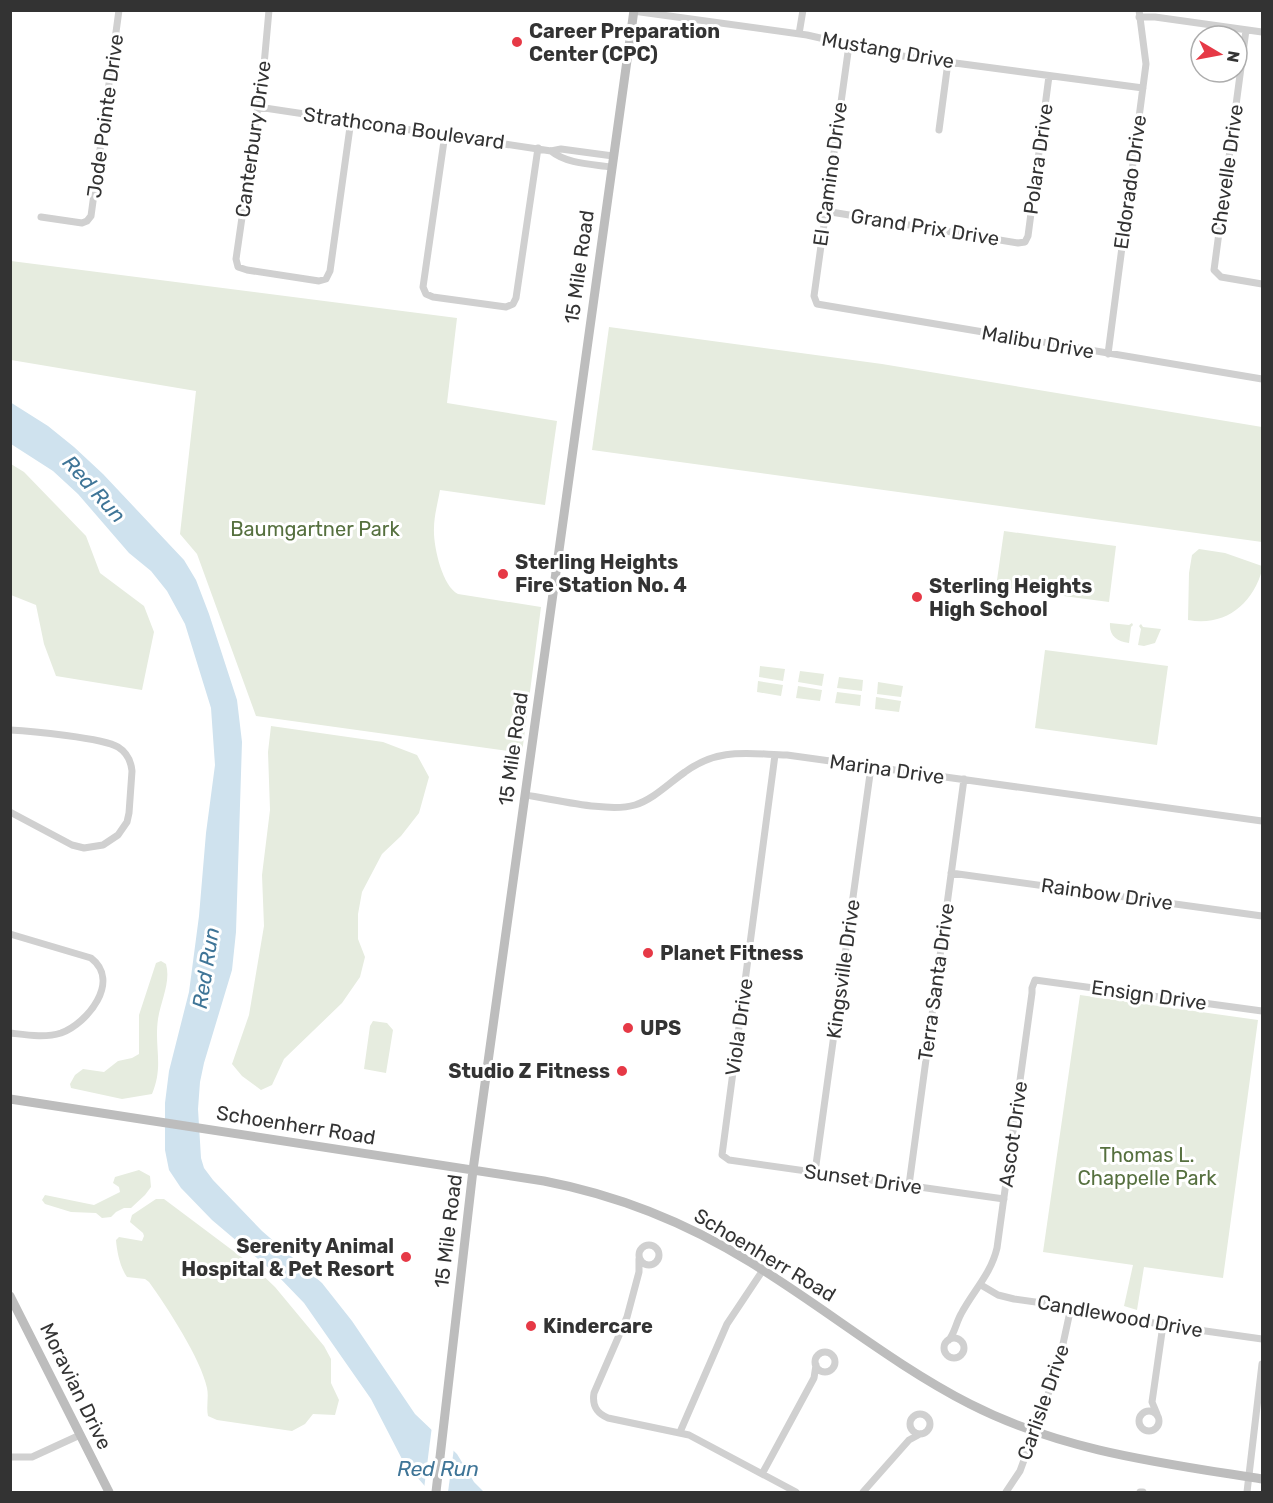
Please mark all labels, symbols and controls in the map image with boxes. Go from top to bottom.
place label: Career Preparation Center (CPC) [529,19,720,66]
north arrow [1189,24,1249,84]
street label: Mustang Drive [820,27,956,73]
street label: Jode Pointe Drive [82,33,128,199]
marker: Career Preparation Center (CPC) [510,35,524,49]
text: N [1223,49,1244,64]
street label: Canterbury Drive [230,59,276,219]
street label: El Camino Drive [808,100,852,248]
street label: Strathcona Boulevard [302,102,506,154]
street label: Polara Drive [1018,102,1058,216]
street label: Chevelle Drive [1206,103,1248,237]
street label: Eldorado Drive [1109,113,1151,251]
street label: Grand Prix Drive [849,203,1001,251]
street label: 15 Mile Road [559,209,599,325]
street label: Malibu Drive [980,320,1096,364]
water label: Red Run [58,450,131,528]
park label: Baumgartner Park [230,517,400,541]
place label: Sterling Heights Fire Station No. 4 [515,550,687,597]
marker: Sterling Heights Fire Station No. 4 [496,567,510,581]
place label: Sterling Heights High School [929,574,1092,621]
marker: Sterling Heights High School [910,590,924,604]
street label: 15 Mile Road [493,691,533,807]
street label: Marina Drive [828,749,946,789]
street label: Rainbow Drive [1040,873,1174,915]
street label: Kingsville Drive [821,898,865,1040]
street label: Terra Santa Drive [913,902,959,1062]
water label: Red Run [187,925,224,1010]
place label: Planet Fitness [660,941,804,965]
marker: Planet Fitness [641,946,655,960]
street label: Ensign Drive [1090,975,1208,1015]
street label: Viola Drive [720,977,758,1077]
place label: UPS [640,1016,681,1040]
marker: UPS [621,1021,635,1035]
place label: Studio Z Fitness [448,1059,610,1083]
marker: Studio Z Fitness [615,1064,629,1078]
street label: Ascot Drive [994,1079,1032,1189]
street label: Schoenherr Road [215,1101,377,1149]
park label: Thomas L. Chappelle Park [1077,1143,1217,1190]
street label: Sunset Drive [803,1159,923,1199]
street label: 15 Mile Road [429,1173,467,1289]
street label: Schoenherr Road [690,1203,840,1307]
place label: Serenity Animal Hospital & Pet Resort [181,1234,394,1281]
marker: Serenity Animal Hospital & Pet Resort [399,1250,413,1264]
street label: Candlewood Drive [1035,1290,1205,1342]
place label: Kindercare [543,1314,653,1338]
street label: Moravian Drive [35,1319,117,1453]
marker: Kindercare [524,1319,538,1333]
street label: Carlisle Drive [1012,1341,1074,1463]
water label: Red Run [397,1456,479,1481]

